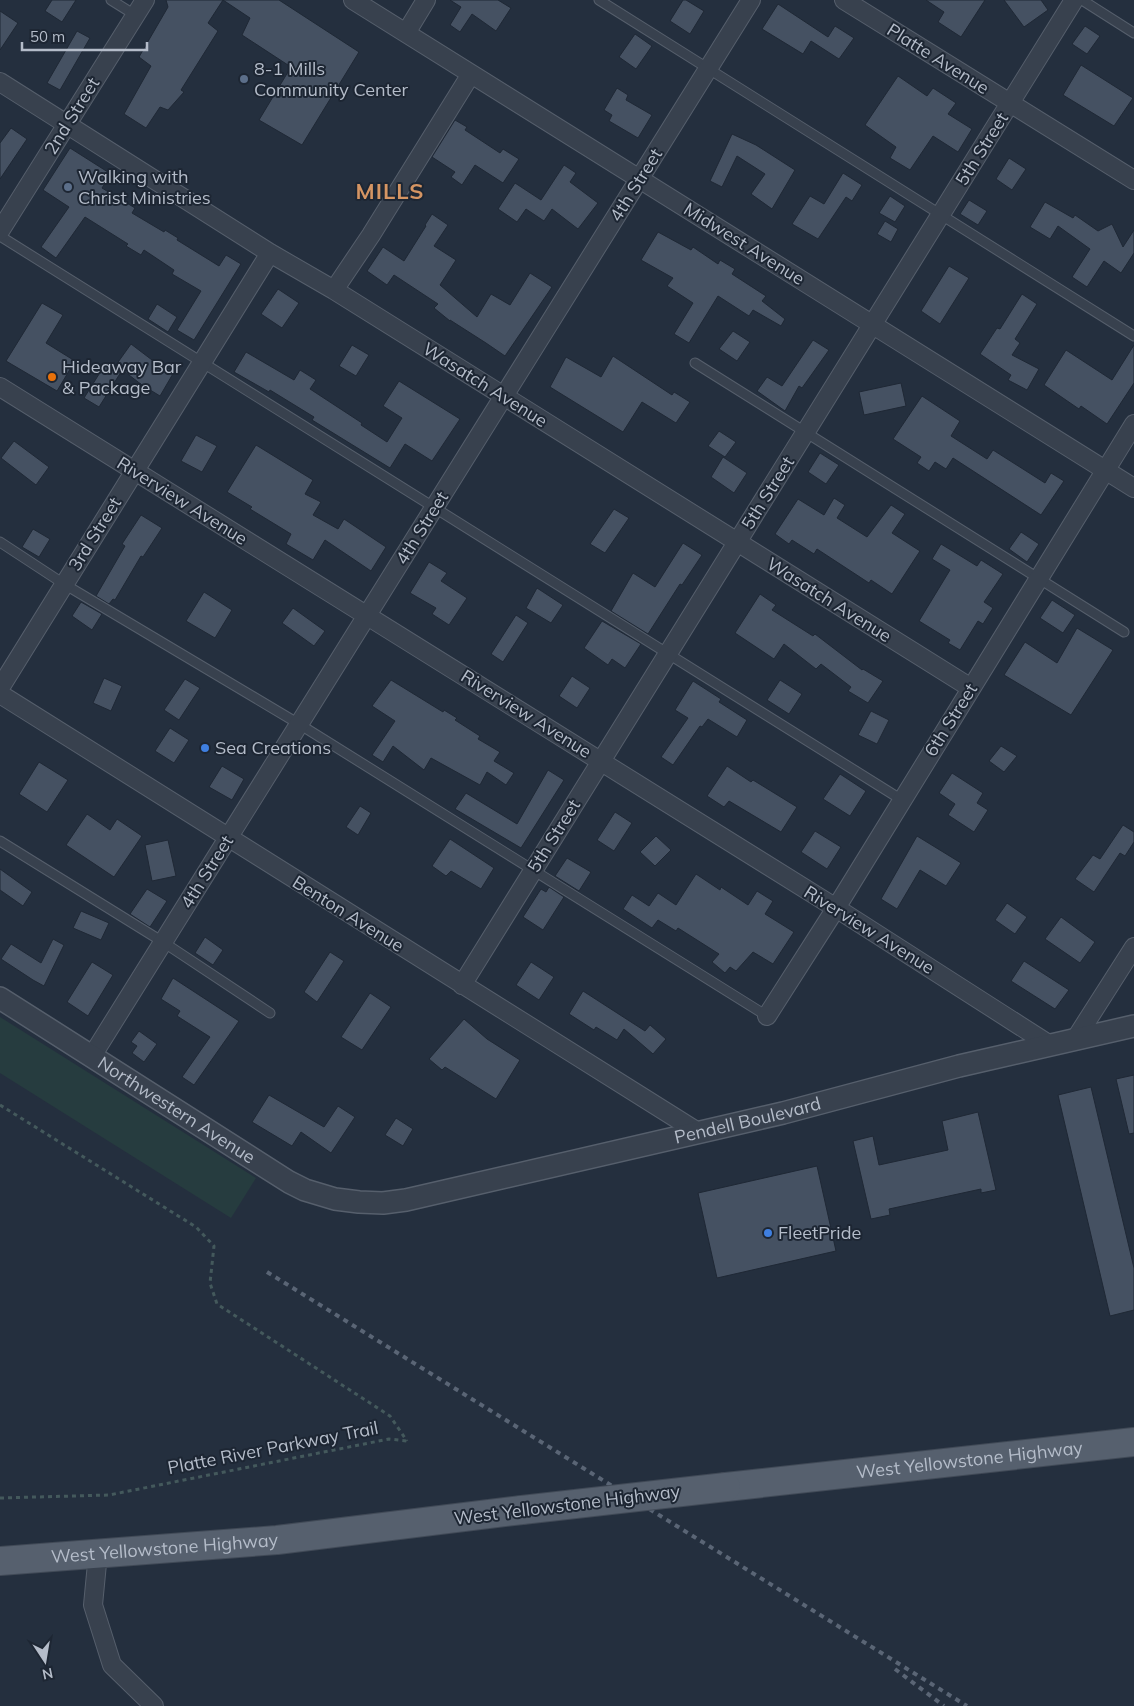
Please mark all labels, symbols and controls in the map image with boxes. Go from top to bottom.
street label: Platte Avenue [883,18,994,99]
scale bar [22,20,148,52]
text: 50 m [30,27,65,46]
place label: 8-1 Mills Community Center [254,57,408,101]
street label: 2nd Street [39,73,104,159]
marker: 8-1 Mills Community Center [238,73,250,85]
street label: 5th Street [950,108,1013,190]
street label: 4th Street [604,144,667,226]
place label: Walking with Christ Ministries [78,165,211,209]
district label: MILLS [356,177,424,205]
marker: Walking with Christ Ministries [62,181,74,193]
street label: Midwest Avenue [679,197,809,290]
street label: Wasatch Avenue [419,337,552,432]
place label: Hideaway Bar & Package [62,355,182,399]
marker: Hideaway Bar & Package [46,371,58,383]
street label: Riverview Avenue [113,451,252,550]
street label: 5th Street [736,452,799,534]
street label: 4th Street [390,487,453,569]
street label: 3rd Street [63,493,126,575]
street label: Wasatch Avenue [763,552,896,647]
street label: Riverview Avenue [457,664,596,763]
street label: 6th Street [919,679,982,761]
place label: Sea Creations [215,736,331,759]
marker: Sea Creations [199,742,211,754]
street label: 5th Street [522,795,585,877]
street label: 4th Street [175,831,238,913]
street label: Benton Avenue [288,870,408,957]
street label: Riverview Avenue [800,880,939,979]
street label: Northwestern Avenue [94,1051,260,1168]
street label: Pendell Boulevard [672,1091,823,1149]
place label: FleetPride [778,1221,861,1244]
marker: FleetPride [762,1227,774,1239]
street label: Platte River Parkway Trail [166,1416,380,1479]
street label: West Yellowstone Highway [855,1436,1084,1484]
street label: West Yellowstone Highway [453,1479,682,1530]
street label: West Yellowstone Highway [50,1528,279,1568]
north arrow [20,1636,70,1686]
text: N [41,1664,55,1684]

